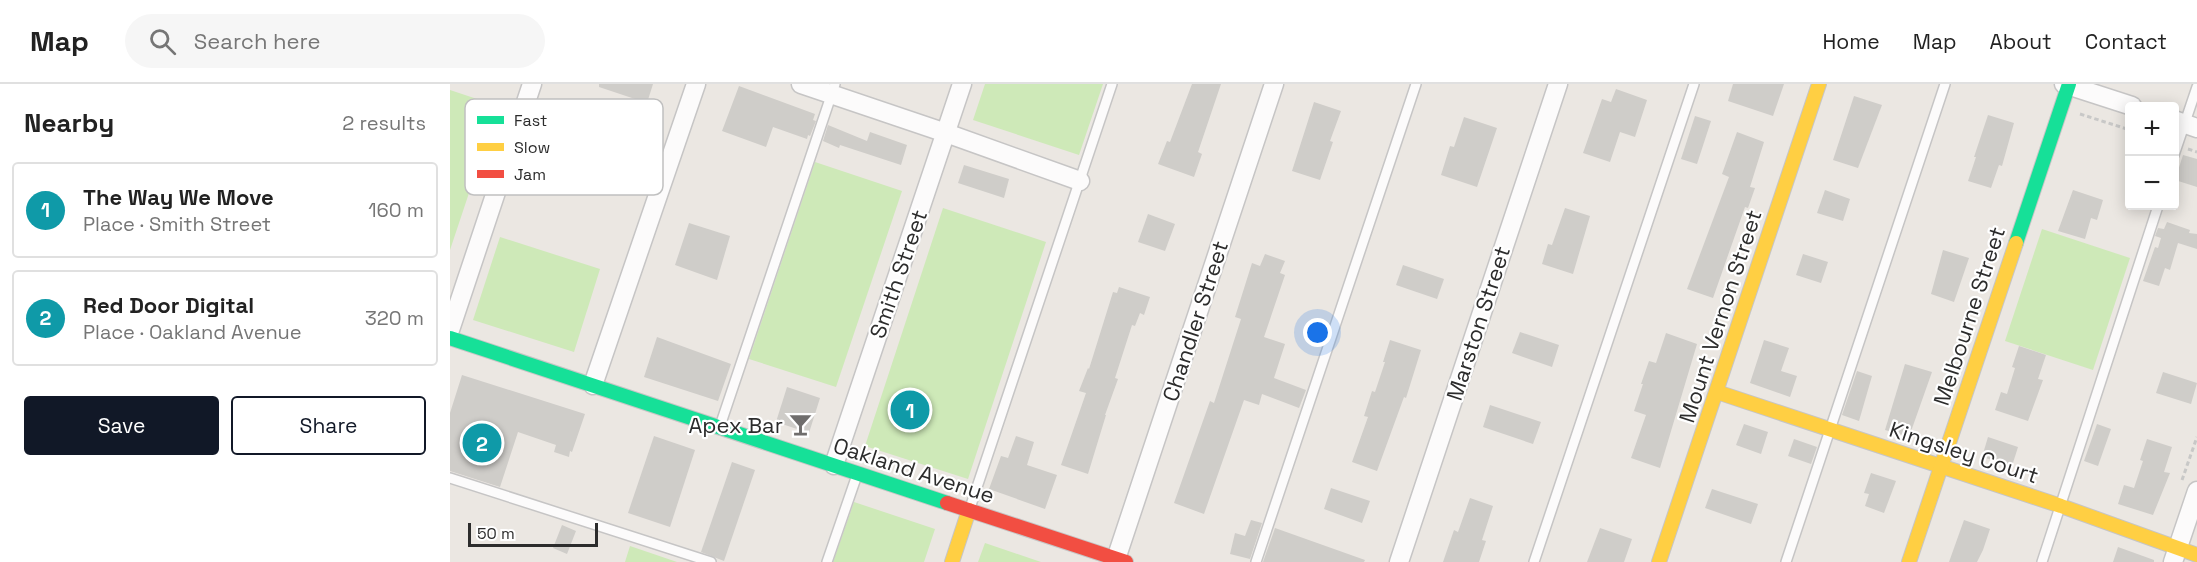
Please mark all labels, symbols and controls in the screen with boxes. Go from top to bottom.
search box [125,14,545,68]
text: Map [30,23,89,59]
icon: search [146,25,179,58]
text: Search here [194,27,321,55]
text: Home [1822,28,1880,55]
text: Map [1913,28,1957,55]
text: About [1990,28,2052,55]
text: Contact [2085,28,2167,55]
legend [465,99,663,195]
map controls [2125,102,2179,210]
button: + [2125,102,2179,156]
text: Nearby [24,106,114,140]
text: 2 results [342,110,426,136]
text: Fast [514,110,547,131]
text: Slow [514,137,550,158]
button: − [2125,156,2179,210]
text: Jam [514,164,546,185]
text: The Way We Move [83,183,274,211]
text: 1 [41,197,50,223]
text: 160 m [368,197,424,223]
street label: Smith Street [863,206,933,342]
street label: Mount Vernon Street [1672,206,1768,426]
text: Place · Smith Street [83,211,271,237]
street label: Melbourne Street [1927,223,2011,409]
street label: Chandler Street [1156,237,1234,405]
street label: Marston Street [1440,242,1516,404]
text: Red Door Digital [83,291,254,319]
text: 2 [40,305,51,331]
text: 320 m [365,305,424,331]
your location [1303,318,1332,347]
text: Place · Oakland Avenue [83,319,302,345]
pin: 1 [890,388,930,432]
button: Save [24,396,219,455]
button: Share [231,396,426,455]
place label: Apex Bar [688,411,783,439]
bar icon: Apex Bar [788,412,814,438]
street label: Kingsley Court [1886,415,2042,489]
pin: 2 [462,420,501,466]
street label: Oakland Avenue [830,431,998,509]
scale bar [468,520,598,548]
text: 50 m [477,523,515,544]

